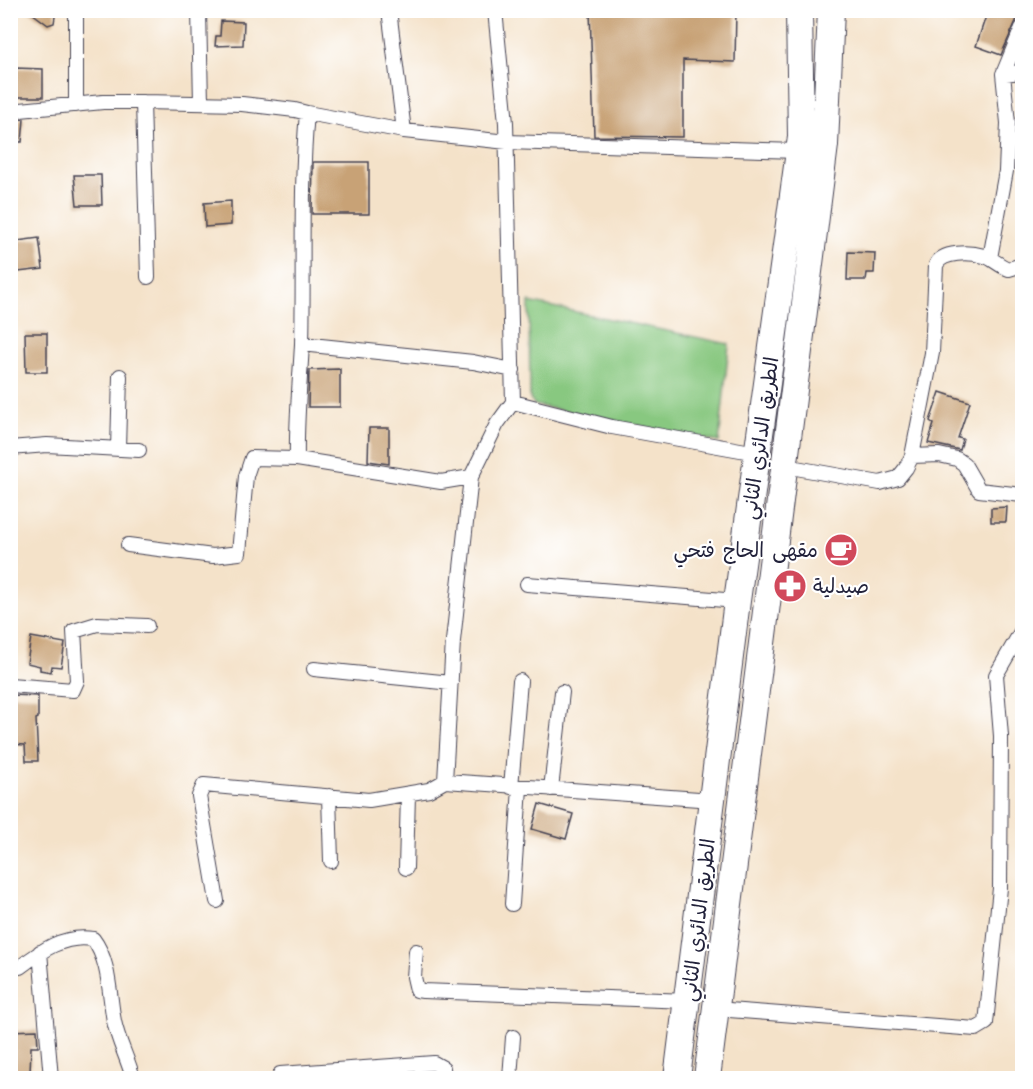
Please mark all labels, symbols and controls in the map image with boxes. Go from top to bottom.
street label: الطريق الدائري الثاني [736,355,789,522]
cafe icon: مقهى الحاج فتحي [823,532,859,568]
place label: مقهى الحاج فتحي [674,537,818,568]
pharmacy icon: صيدلية [772,568,808,604]
place label: صيدلية [813,573,869,601]
street label: الطريق الدائري الثاني [675,837,726,1004]

